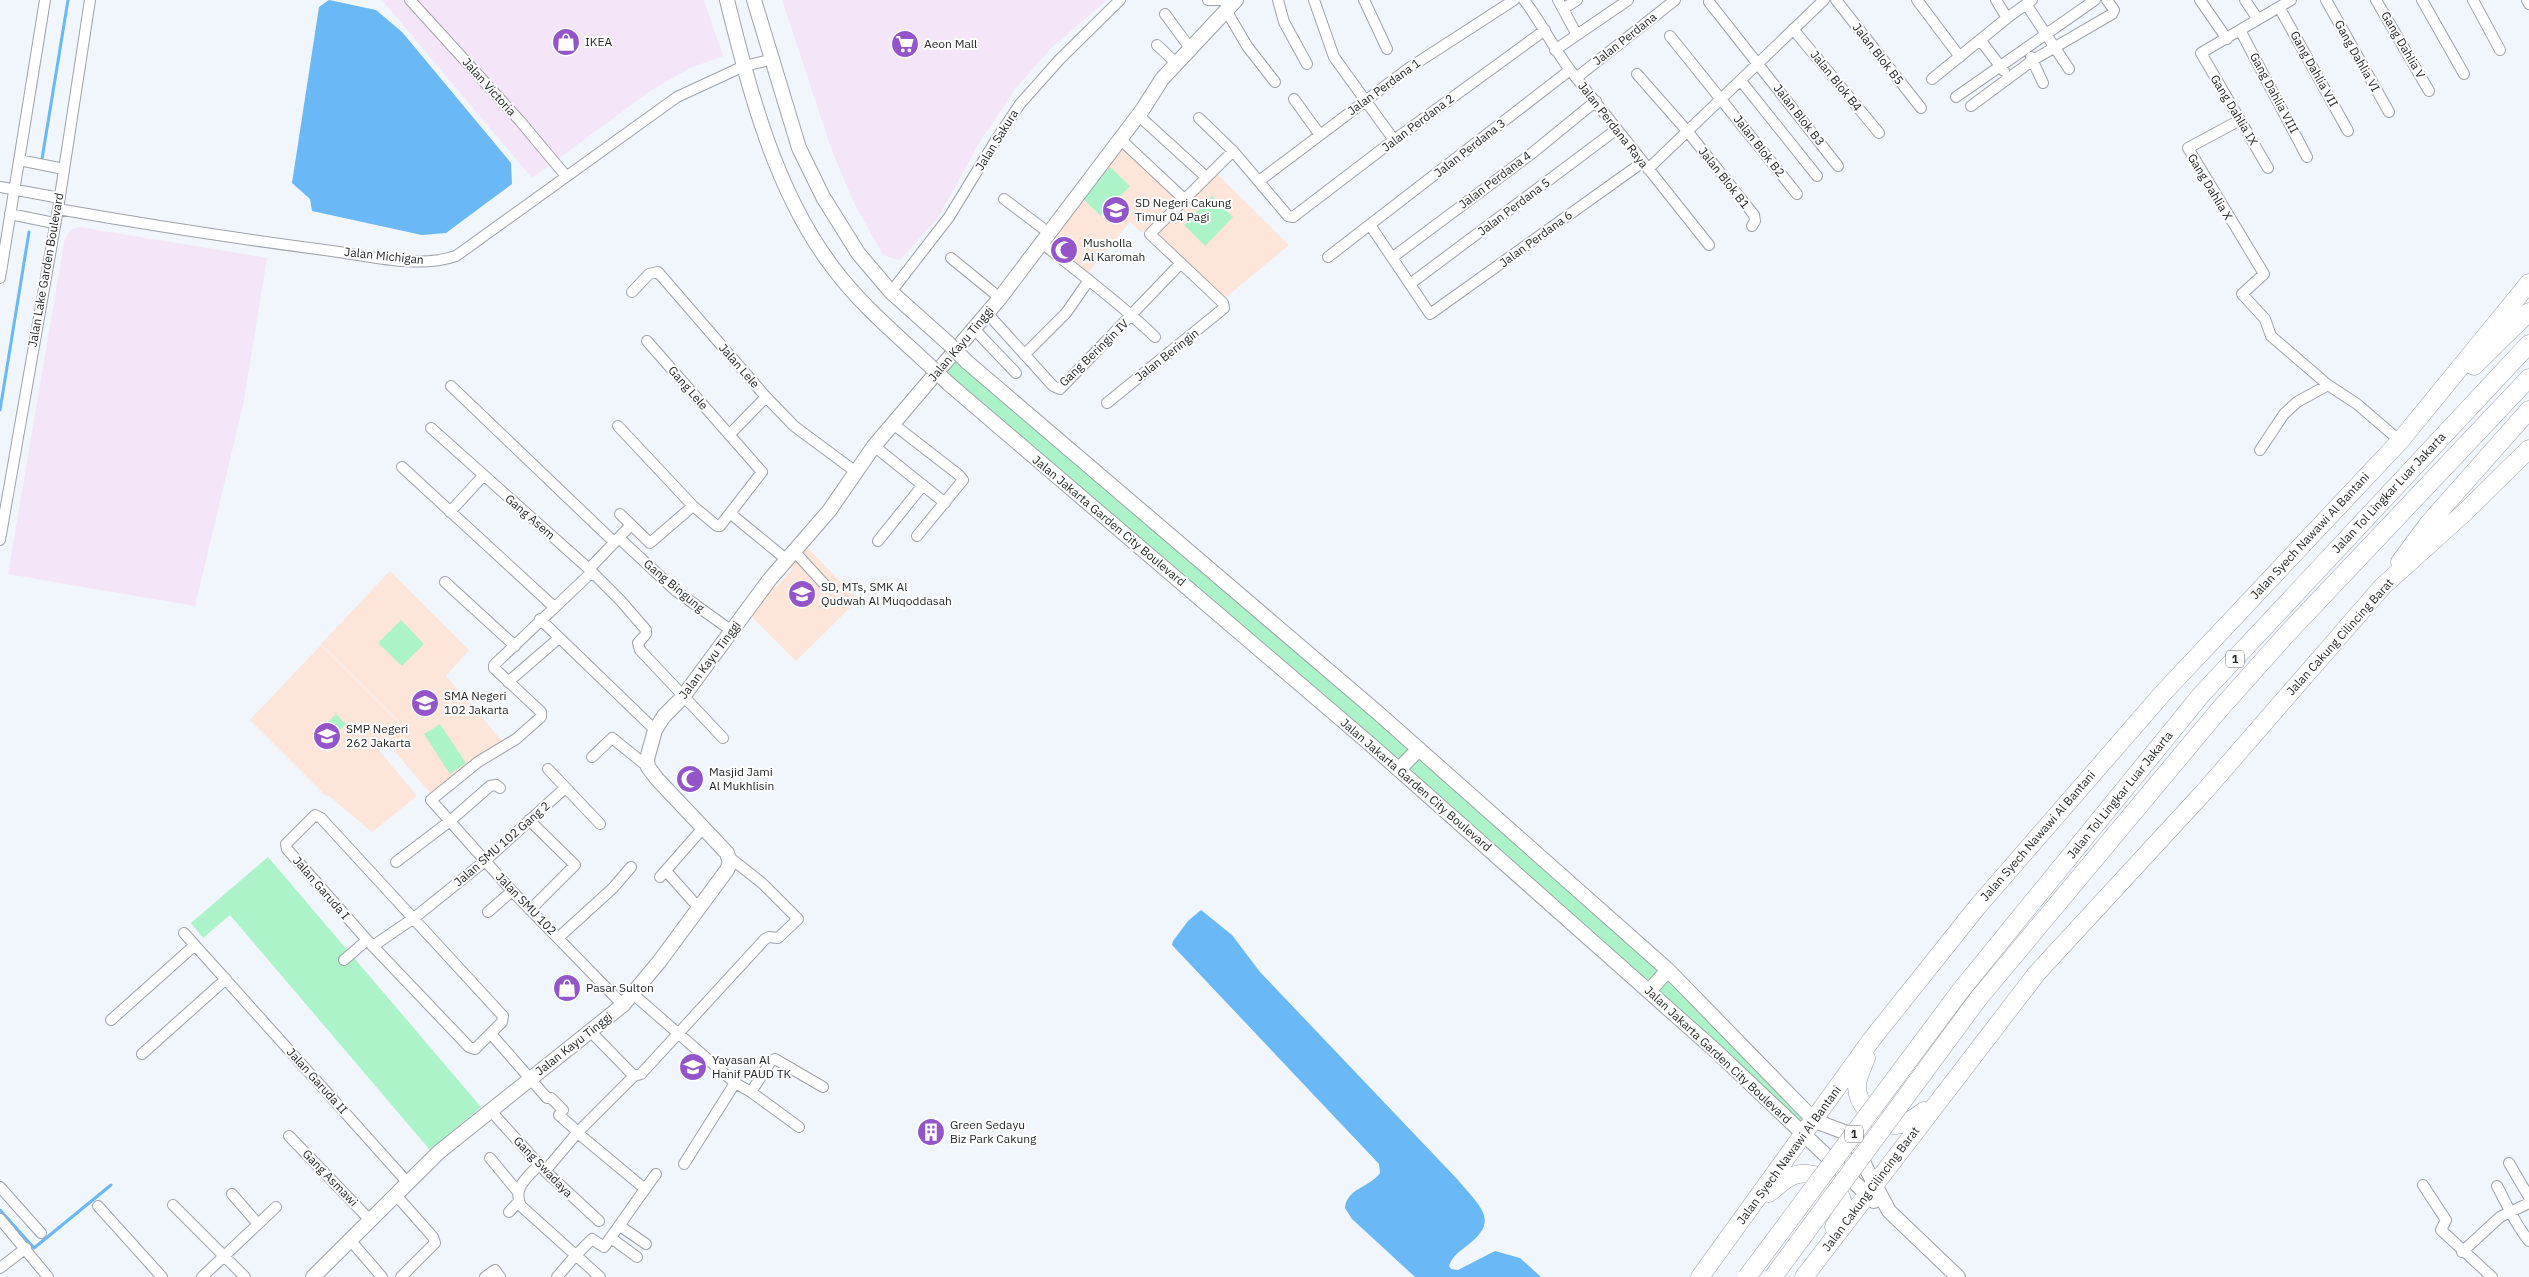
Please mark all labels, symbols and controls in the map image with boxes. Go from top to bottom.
street label: Jalan Perdana [1590,9,1660,68]
street label: Gang Dahlia V [2378,9,2429,81]
street label: Gang Dahlia VI [2332,17,2383,94]
street label: Jalan Blok B5 [1850,20,1907,87]
shop icon: IKEA [551,27,581,57]
street label: Gang Dahlia VII [2287,28,2342,109]
supermarket icon: Aeon Mall [890,29,920,59]
place label: IKEA [585,34,612,49]
place label: Aeon Mall [924,36,977,51]
street label: Jalan Blok B4 [1807,47,1865,114]
street label: Gang Dahlia VIII [2247,50,2302,136]
street label: Jalan Victoria [459,55,520,119]
street label: Jalan Perdana 1 [1344,55,1423,118]
street label: Gang Dahlia IX [2207,72,2262,148]
street label: Jalan Perdana Raya [1575,79,1652,171]
street label: Jalan Blok B3 [1771,81,1828,148]
street label: Jalan Perdana 2 [1379,91,1457,155]
street label: Jalan Sakura [972,106,1022,173]
street label: Jalan Blok B2 [1731,112,1788,179]
street label: Jalan Perdana 3 [1431,115,1508,180]
street label: Jalan Blok B1 [1696,144,1753,211]
street label: Jalan Perdana 4 [1456,148,1534,212]
street label: Gang Dahlia X [2185,151,2236,223]
street label: Jalan Perdana 5 [1475,175,1553,239]
street label: Jalan Lake Garden Boulevard [25,191,66,348]
school or university icon: SD Negeri Cakung Timur 04 Pagi [1101,195,1131,225]
place label: SD Negeri Cakung Timur 04 Pagi [1135,195,1232,224]
street label: Jalan Perdana 6 [1496,207,1575,270]
mosque icon: Musholla Al Karomah [1049,235,1079,265]
place label: Musholla Al Karomah [1083,235,1145,264]
street label: Jalan Michigan [344,244,425,267]
street label: Jalan Kayu Tinggi [925,303,996,384]
street label: Gang Beringin IV [1056,315,1132,389]
street label: Jalan Beringin [1132,325,1202,384]
street label: Jalan Lele [716,340,763,391]
street label: Gang Lele [665,363,712,413]
street label: Jalan Tol Lingkar Luar Jakarta [2329,429,2449,556]
street label: Jalan Jakarta Garden City Boulevard [1030,452,1189,589]
street label: Jalan Syech Nawawi Al Bantani [2247,469,2372,602]
street label: Gang Asem [502,491,558,542]
street label: Gang Bingung [641,556,708,616]
street label: Jalan Cakung Cilincing Barat [2283,575,2396,698]
school or university icon: SD, MTs, SMK Al Qudwah Al Muqoddasah [787,579,817,609]
place label: SD, MTs, SMK Al Qudwah Al Muqoddasah [821,579,952,608]
street label: Jalan Kayu Tinggi [675,618,744,702]
road number: 1 [2226,651,2244,668]
school or university icon: SMA Negeri 102 Jakarta [410,688,440,718]
place label: SMA Negeri 102 Jakarta [444,688,509,717]
street label: Jalan Jakarta Garden City Boulevard [1338,715,1495,854]
school or university icon: SMP Negeri 262 Jakarta [312,721,342,751]
place label: SMP Negeri 262 Jakarta [346,721,411,750]
street label: Jalan Tol Lingkar Luar Jakarta [2064,728,2176,861]
mosque icon: Masjid Jami Al Mukhlisin [675,764,705,794]
place label: Masjid Jami Al Mukhlisin [709,764,774,793]
street label: Jalan Syech Nawawi Al Bantani [1977,767,2098,904]
street label: Jalan SMU 102 Gang 2 [451,798,553,889]
street label: Jalan Garuda I [290,853,353,922]
street label: Jalan SMU 102 [493,869,560,938]
shop icon: Pasar Sulton [552,973,582,1003]
place label: Pasar Sulton [586,980,654,995]
street label: Jalan Jakarta Garden City Boulevard [1642,983,1795,1127]
street label: Jalan Kayu Tinggi [532,1009,615,1078]
street label: Jalan Garuda II [284,1045,351,1117]
school or university icon: Yayasan Al Hanif PAUD TK [678,1052,708,1082]
place label: Yayasan Al Hanif PAUD TK [712,1052,792,1081]
street label: Jalan Syech Nawawi Al Bantani [1733,1082,1844,1227]
building icon: Green Sedayu Biz Park Cakung [916,1117,946,1147]
place label: Green Sedayu Biz Park Cakung [950,1117,1037,1146]
street label: Jalan Cakung Cilincing Barat [1819,1123,1922,1254]
road number: 1 [1845,1126,1863,1142]
street label: Gang Swadaya [511,1133,577,1201]
street label: Gang Asmawi [299,1146,361,1209]

